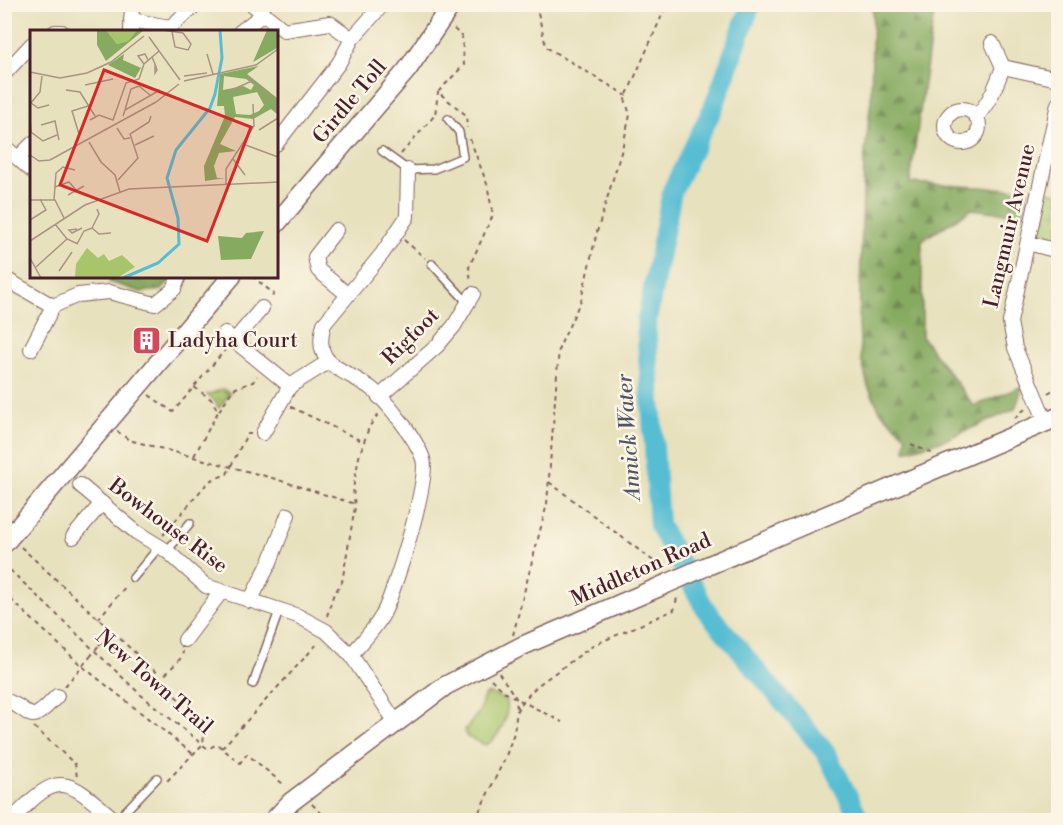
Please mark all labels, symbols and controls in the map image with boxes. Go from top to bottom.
inset map [30,30,278,278]
street label: Girdle Toll [307,55,393,149]
street label: Langmuir Avenue [978,141,1042,311]
street label: Rigfoot [377,303,445,371]
building icon: Ladyha Court [131,325,163,357]
place label: Ladyha Court [168,328,298,354]
water label: Annick Water [611,372,647,503]
street label: Bowhouse Rise [103,472,233,579]
street label: Middleton Road [567,527,715,613]
street label: New Town Trail [90,624,218,740]

